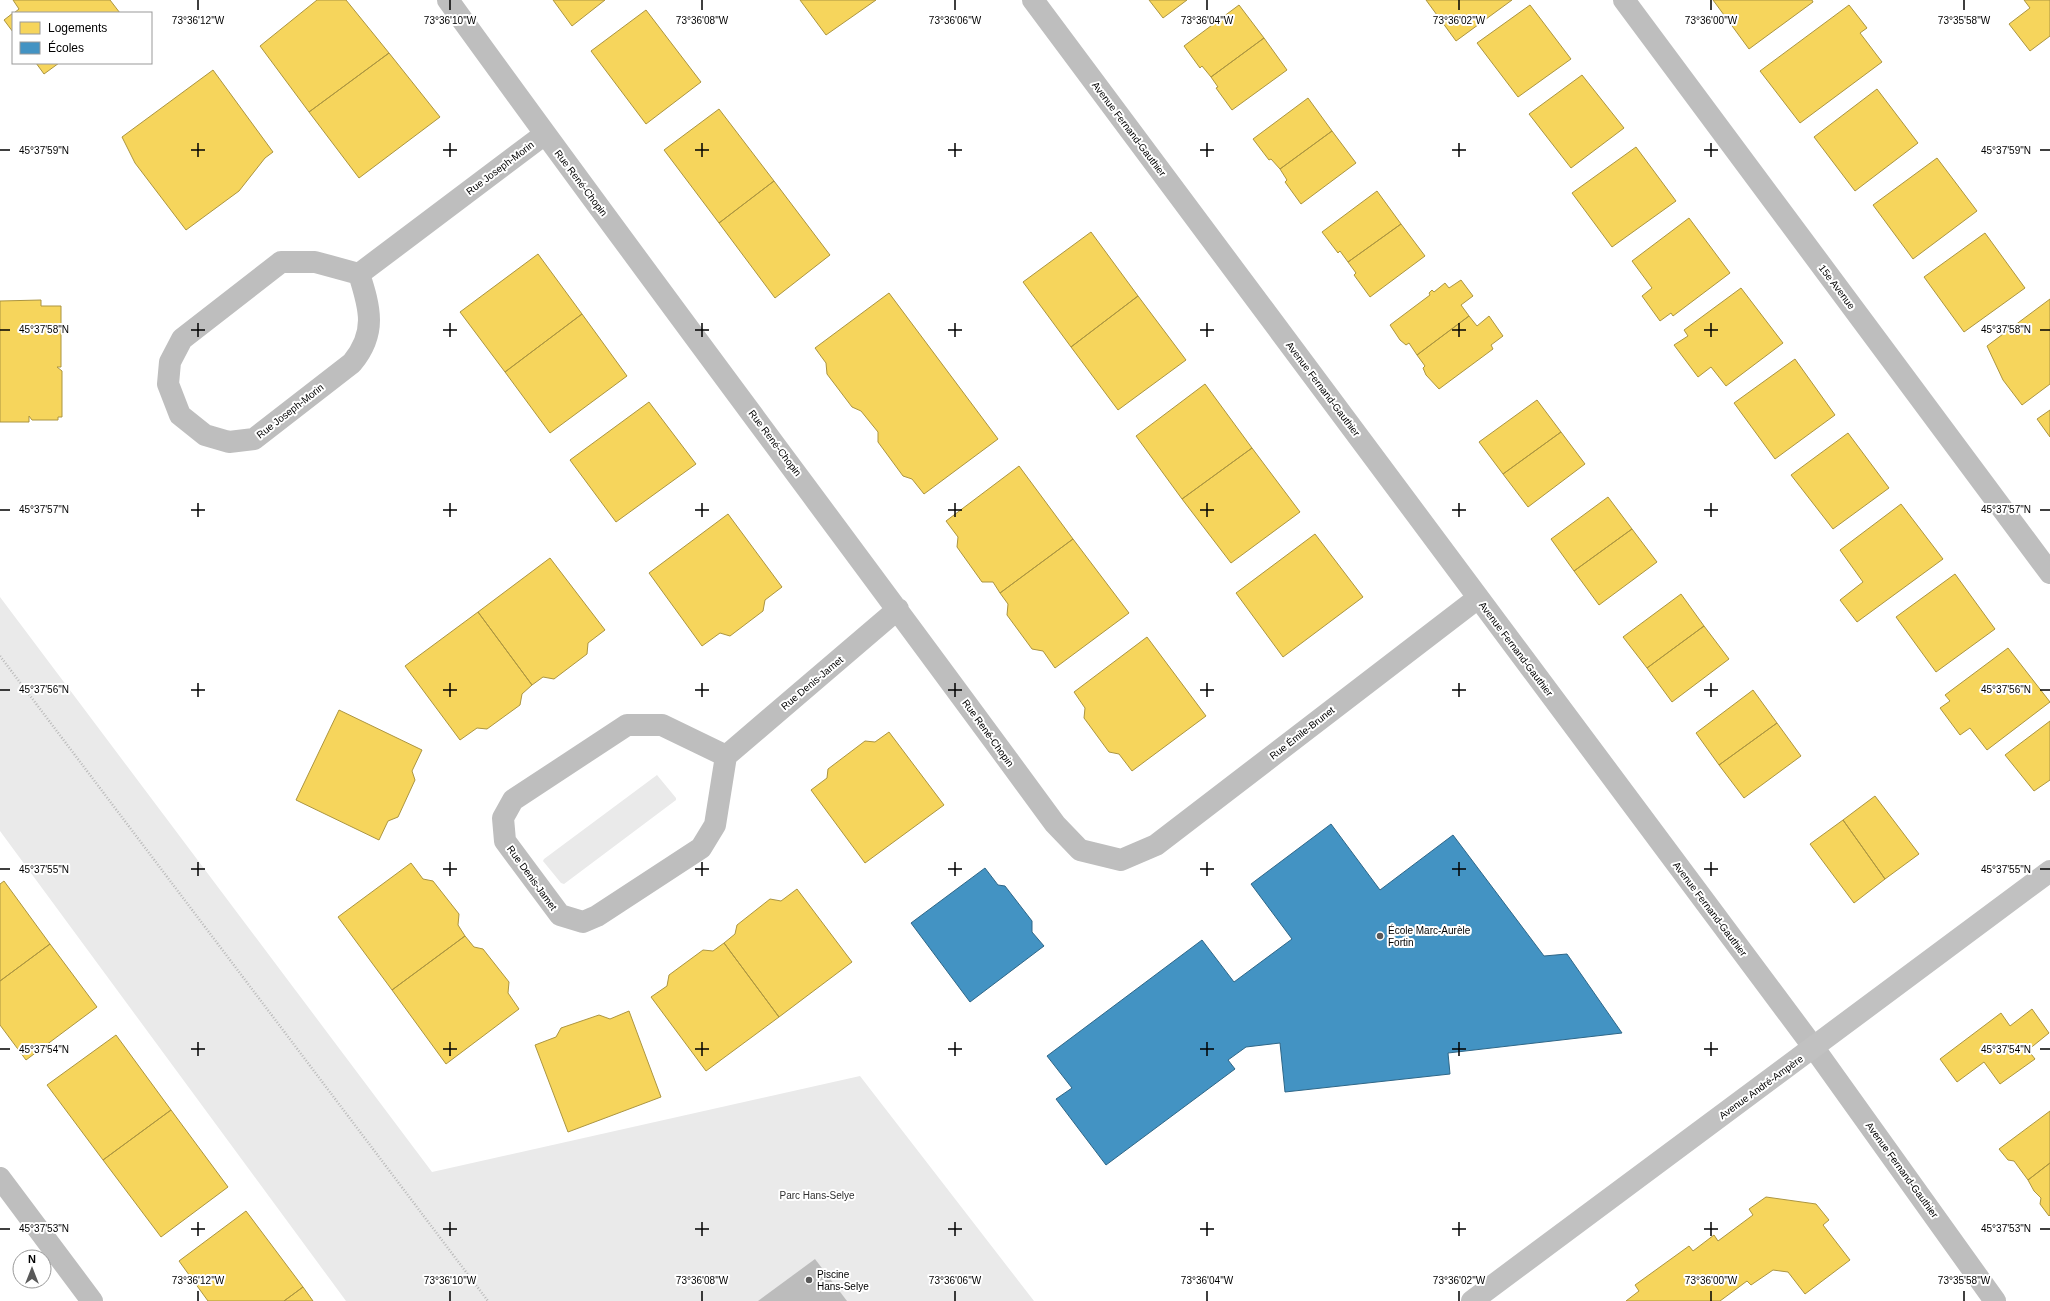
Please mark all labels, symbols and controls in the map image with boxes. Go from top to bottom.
legend [12,12,152,64]
text: 73°36'12"W [172,15,225,26]
text: 73°36'10"W [424,15,477,26]
text: 73°36'08"W [676,15,729,26]
text: 73°36'06"W [929,15,982,26]
text: 73°36'04"W [1181,15,1234,26]
text: 73°36'02"W [1433,15,1486,26]
text: 73°36'00"W [1685,15,1738,26]
text: 73°35'58"W [1938,15,1991,26]
text: Logements [48,21,107,35]
text: Écoles [48,40,84,55]
street label: Avenue Fernand-Gauthier [1090,80,1169,179]
street label: Rue Joseph-Morin [464,139,536,197]
text: 45°37'59"N [19,145,69,156]
text: 45°37'59"N [1981,145,2031,156]
street label: Rue René-Chopin [553,148,609,218]
street label: 15e Avenue [1817,263,1857,312]
text: 45°37'58"N [19,324,69,335]
text: 45°37'58"N [1981,324,2031,335]
street label: Avenue Fernand-Gauthier [1284,340,1363,439]
street label: Rue Joseph-Morin [254,382,326,440]
street label: Rue René-Chopin [747,408,803,478]
text: 45°37'57"N [19,504,69,515]
text: 45°37'57"N [1981,504,2031,515]
street label: Avenue Fernand-Gauthier [1477,600,1556,699]
street label: Rue Denis-Jamet [779,654,845,712]
text: 45°37'56"N [19,684,69,695]
text: 45°37'56"N [1981,684,2031,695]
street label: Rue René-Chopin [960,697,1016,769]
street label: Rue Émile-Brunet [1267,703,1337,762]
street label: Rue Denis-Jamet [505,844,559,913]
street label: Avenue Fernand-Gauthier [1671,860,1750,959]
text: 45°37'55"N [19,864,69,875]
text: 45°37'55"N [1981,864,2031,875]
place label: École Marc-Aurèle Fortin [1388,924,1471,948]
marker: École Marc-Aurèle Fortin [1375,931,1385,941]
text: 45°37'54"N [19,1044,69,1055]
text: 45°37'54"N [1981,1044,2031,1055]
street label: Avenue André-Ampère [1717,1053,1805,1121]
street label: Avenue Fernand-Gauthier [1864,1120,1941,1220]
park label: Parc Hans-Selye [779,1190,855,1201]
text: 45°37'53"N [19,1223,69,1234]
text: 45°37'53"N [1981,1223,2031,1234]
north arrow [12,1249,52,1289]
text: N [28,1253,36,1265]
place label: Piscine Hans-Selye [817,1269,869,1292]
text: 73°36'12"W [172,1275,225,1286]
text: 73°36'10"W [424,1275,477,1286]
text: 73°36'08"W [676,1275,729,1286]
marker: Piscine Hans-Selye [804,1275,814,1285]
text: 73°36'06"W [929,1275,982,1286]
text: 73°36'04"W [1181,1275,1234,1286]
text: 73°36'02"W [1433,1275,1486,1286]
text: 73°36'00"W [1685,1275,1738,1286]
text: 73°35'58"W [1938,1275,1991,1286]

